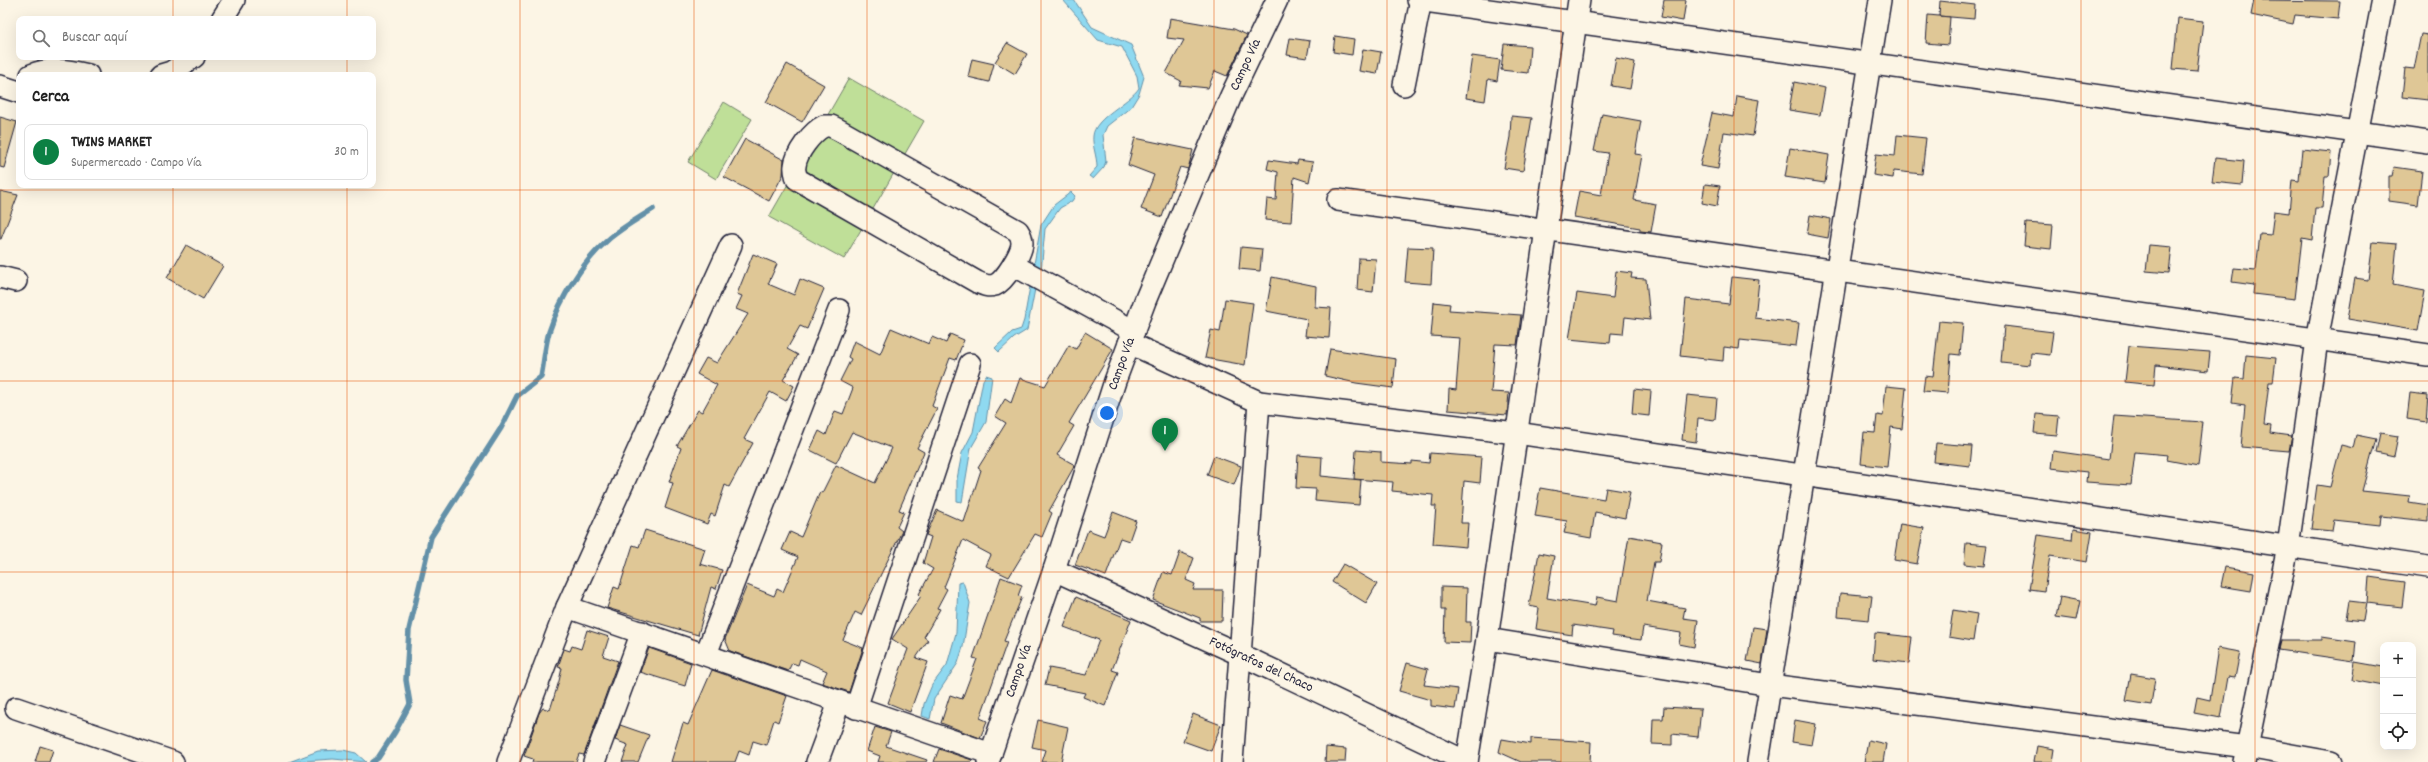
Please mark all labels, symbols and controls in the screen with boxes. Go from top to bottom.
search box [16,16,376,60]
icon: search [30,27,52,49]
text: Buscar aquí [62,27,127,49]
street label: Campo Vía [1225,36,1267,94]
text: Cerca [32,86,69,110]
text: TWINS MARKET [71,132,152,154]
text: 1 [45,143,47,162]
text: 30 m [334,143,359,162]
text: Supermercado · Campo Vía [71,154,201,173]
street label: Campo Vía [1103,334,1141,393]
your location [1097,403,1117,423]
pin: 1 [1152,418,1178,451]
street label: Fotógrafos del Chaco [1206,632,1316,698]
street label: Campo Vía [1001,641,1038,700]
map controls [2380,642,2416,750]
button: + [2380,642,2416,678]
button: − [2380,678,2416,714]
button: locate [2380,714,2416,750]

